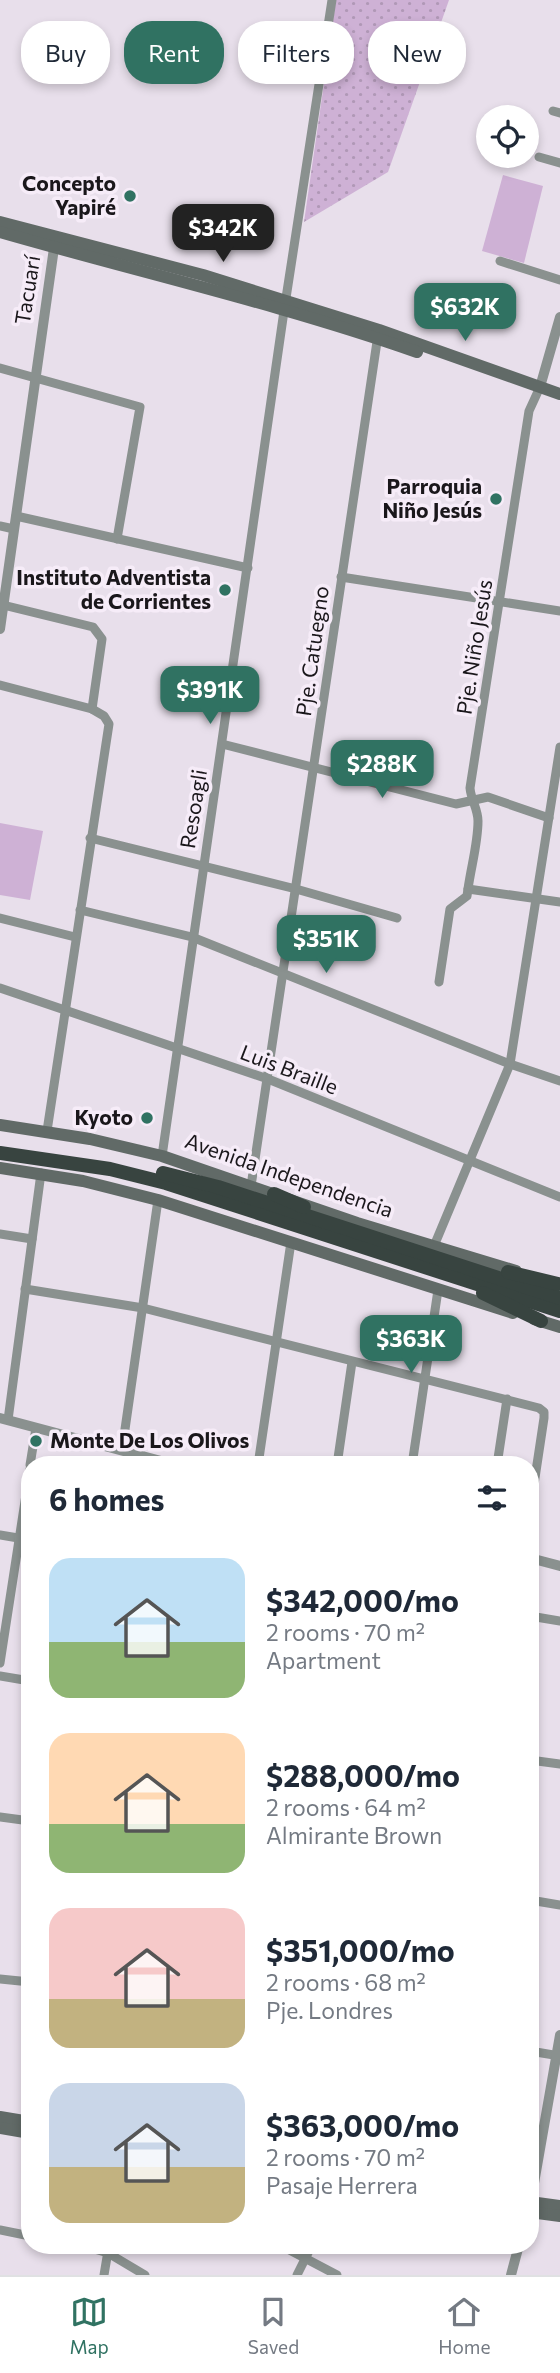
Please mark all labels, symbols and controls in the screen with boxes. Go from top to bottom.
chip: Buy [21,21,110,84]
chip: Rent [124,21,224,84]
chip: Filters [238,21,354,84]
chip: New [368,21,466,84]
map controls [476,105,539,168]
button: locate [476,105,539,168]
place label: Concepto Yapiré [22,170,116,219]
marker: Concepto Yapiré [122,188,138,204]
pin: $342K [174,204,272,264]
text: $342K [188,213,258,241]
street label: Tacuarí [9,253,44,326]
pin: $632K [416,284,514,343]
text: $632K [430,292,500,320]
place label: Parroquia Niño Jesús [382,473,482,522]
marker: Parroquia Niño Jesús [488,491,504,507]
place label: Instituto Adventista de Corrientes [16,564,211,613]
street label: Pje. Niño Jesús [451,578,497,716]
marker: Instituto Adventista de Corrientes [217,582,233,598]
street label: Pje. Catuegno [290,584,333,717]
pin: $391K [161,666,259,726]
text: $391K [176,675,244,703]
pin: $288K [333,740,431,800]
text: $288K [347,749,417,777]
street label: Resoagli [174,767,211,850]
pin: $351K [277,916,375,975]
text: $351K [293,924,359,952]
street label: Luis Braille [237,1039,342,1099]
place label: Kyoto [75,1104,133,1129]
marker: Kyoto [139,1110,155,1126]
street label: Avenida Independencia [182,1127,397,1222]
pin: $363K [362,1316,460,1375]
text: $363K [376,1324,446,1352]
place label: Monte De Los Olivos [50,1427,249,1452]
marker: Monte De Los Olivos [28,1433,44,1449]
icon: filters [473,1479,511,1517]
text: 6 homes [49,1480,164,1517]
text: $342,000/mo [266,1581,459,1618]
icon: home [105,1586,189,1670]
text: 2 rooms · 70 m² [266,1618,425,1646]
text: Apartment [266,1646,381,1674]
text: $288,000/mo [266,1756,460,1793]
icon: home [105,1761,189,1845]
text: 2 rooms · 64 m² [266,1793,426,1821]
text: Almirante Brown [266,1821,442,1849]
text: $351,000/mo [266,1931,455,1968]
icon: home [105,1936,189,2020]
text: 2 rooms · 68 m² [266,1968,426,1996]
text: Pje. Londres [266,1996,393,2024]
text: $363,000/mo [266,2106,459,2143]
icon: home [105,2111,189,2195]
text: 2 rooms · 70 m² [266,2143,425,2171]
text: Pasaje Herrera [266,2171,418,2199]
tab: Map [70,2293,109,2358]
tab: Saved [248,2293,299,2358]
tab: Home [438,2293,490,2358]

